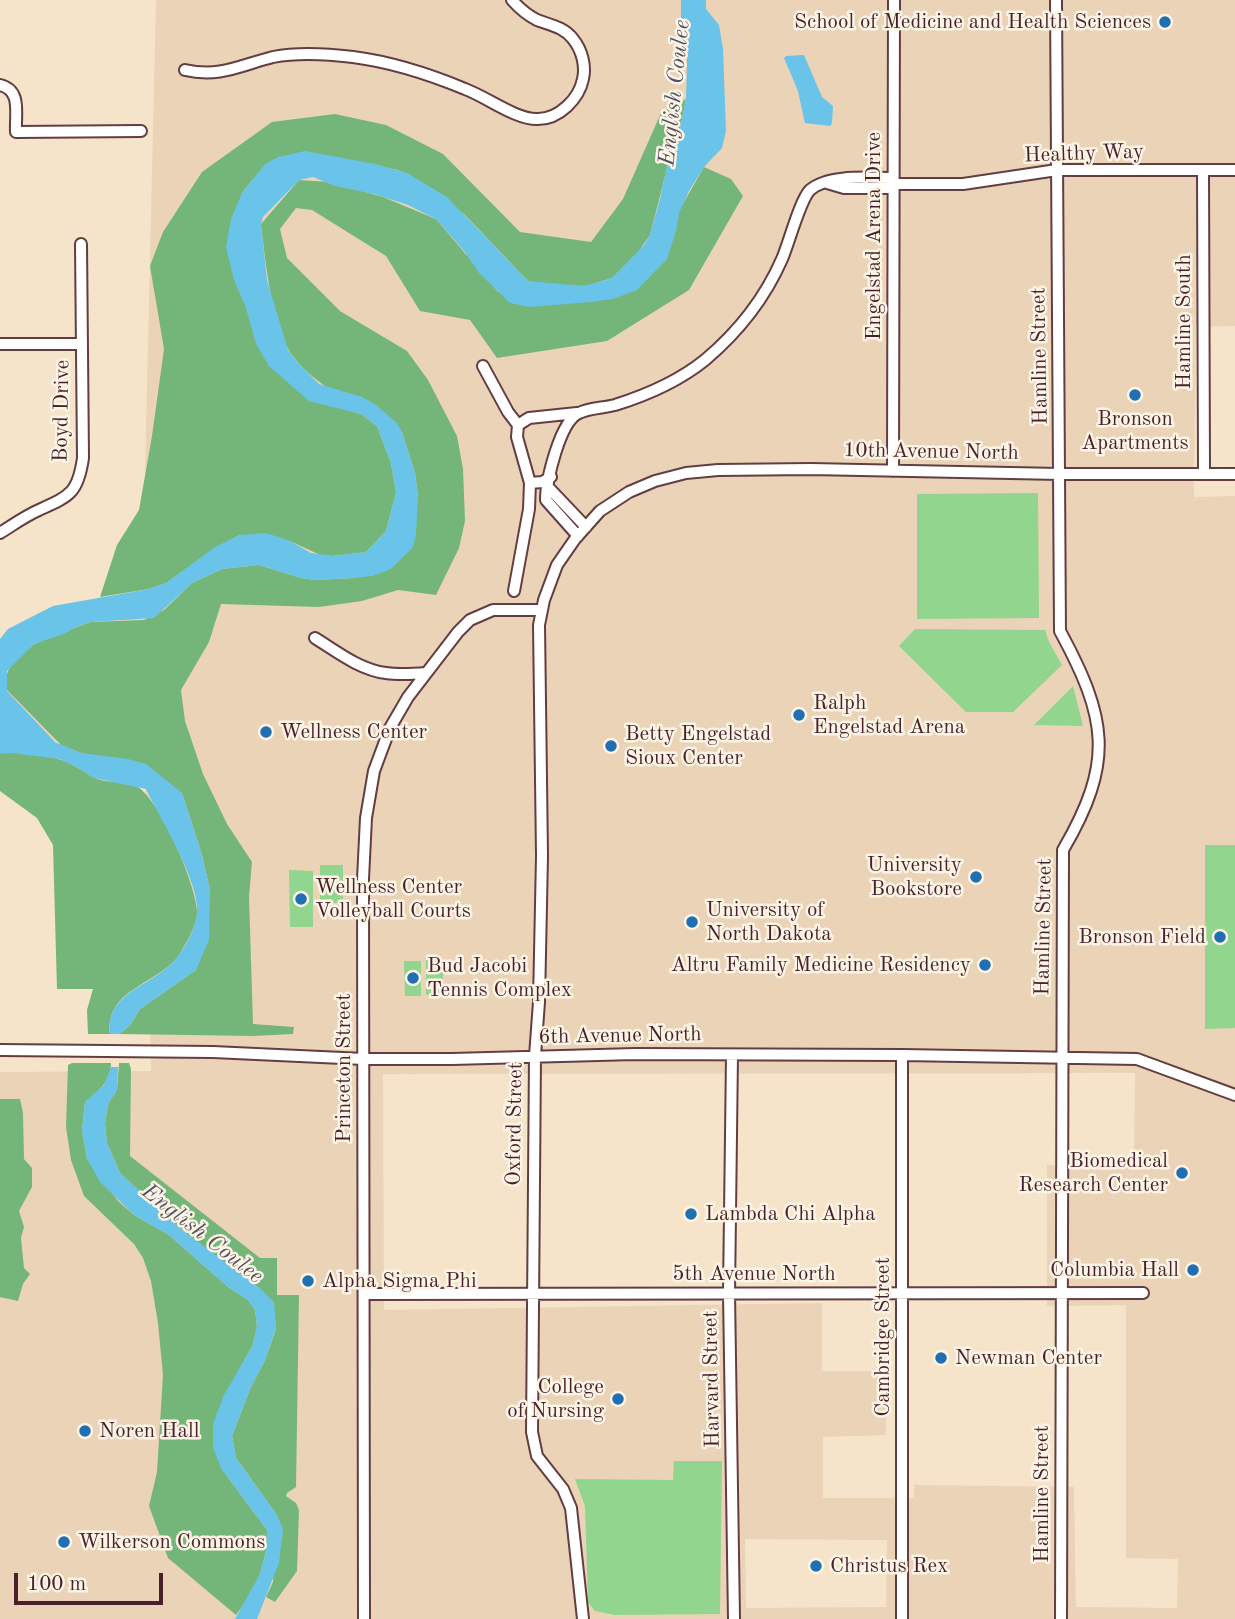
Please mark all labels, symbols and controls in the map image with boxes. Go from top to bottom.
place label: School of Medicine and Health Sciences [794,9,1151,35]
marker: School of Medicine and Health Sciences [1157,14,1173,30]
water label: English Coulee [654,18,696,168]
street label: Engelstad Arena Drive [861,132,887,340]
street label: Healthy Way [1024,139,1144,169]
street label: Hamline South [1171,254,1197,390]
street label: Hamline Street [1026,287,1054,425]
street label: Boyd Drive [49,360,75,462]
marker: Bronson Apartments [1127,387,1143,403]
place label: Bronson Apartments [1081,406,1189,456]
street label: 10th Avenue North [843,438,1019,466]
place label: Ralph Engelstad Arena [813,690,965,740]
marker: Ralph Engelstad Arena [791,707,807,723]
place label: Wellness Center [280,719,427,745]
place label: Betty Engelstad Sioux Center [625,721,771,771]
marker: Wellness Center [258,724,274,740]
marker: Betty Engelstad Sioux Center [603,738,619,754]
place label: University Bookstore [867,852,962,902]
street label: Hamline Street [1030,858,1058,996]
marker: University Bookstore [968,869,984,885]
place label: Wellness Center Volleyball Courts [315,874,471,924]
marker: Wellness Center Volleyball Courts [293,891,309,907]
place label: University of North Dakota [706,897,832,947]
marker: University of North Dakota [684,914,700,930]
place label: Bronson Field [1078,924,1206,950]
marker: Bronson Field [1212,929,1228,945]
place label: Altru Family Medicine Residency [671,952,971,978]
place label: Bud Jacobi Tennis Complex [427,953,572,1003]
marker: Altru Family Medicine Residency [977,957,993,973]
marker: Bud Jacobi Tennis Complex [405,970,421,986]
street label: Princeton Street [331,993,357,1143]
street label: 6th Avenue North [538,1022,702,1050]
street label: Oxford Street [501,1062,529,1186]
place label: Biomedical Research Center [1018,1148,1168,1198]
marker: Biomedical Research Center [1174,1165,1190,1181]
water label: English Coulee [135,1178,269,1290]
place label: Lambda Chi Alpha [705,1201,876,1227]
marker: Lambda Chi Alpha [683,1206,699,1222]
street label: Cambridge Street [870,1257,896,1417]
place label: Columbia Hall [1050,1257,1179,1283]
street label: 5th Avenue North [672,1261,836,1287]
marker: Columbia Hall [1185,1262,1201,1278]
place label: Alpha Sigma Phi [322,1268,477,1294]
marker: Alpha Sigma Phi [300,1273,316,1289]
street label: Harvard Street [698,1310,726,1448]
place label: Newman Center [955,1345,1102,1371]
marker: Newman Center [933,1350,949,1366]
place label: College of Nursing [507,1374,604,1424]
marker: College of Nursing [610,1391,626,1407]
place label: Noren Hall [99,1418,199,1444]
marker: Noren Hall [77,1423,93,1439]
street label: Hamline Street [1029,1425,1055,1563]
place label: Wilkerson Commons [78,1529,265,1555]
marker: Wilkerson Commons [56,1534,72,1550]
place label: Christus Rex [830,1553,948,1579]
marker: Christus Rex [808,1558,824,1574]
scale bar [18,1560,166,1604]
text: 100 m [27,1574,86,1595]

